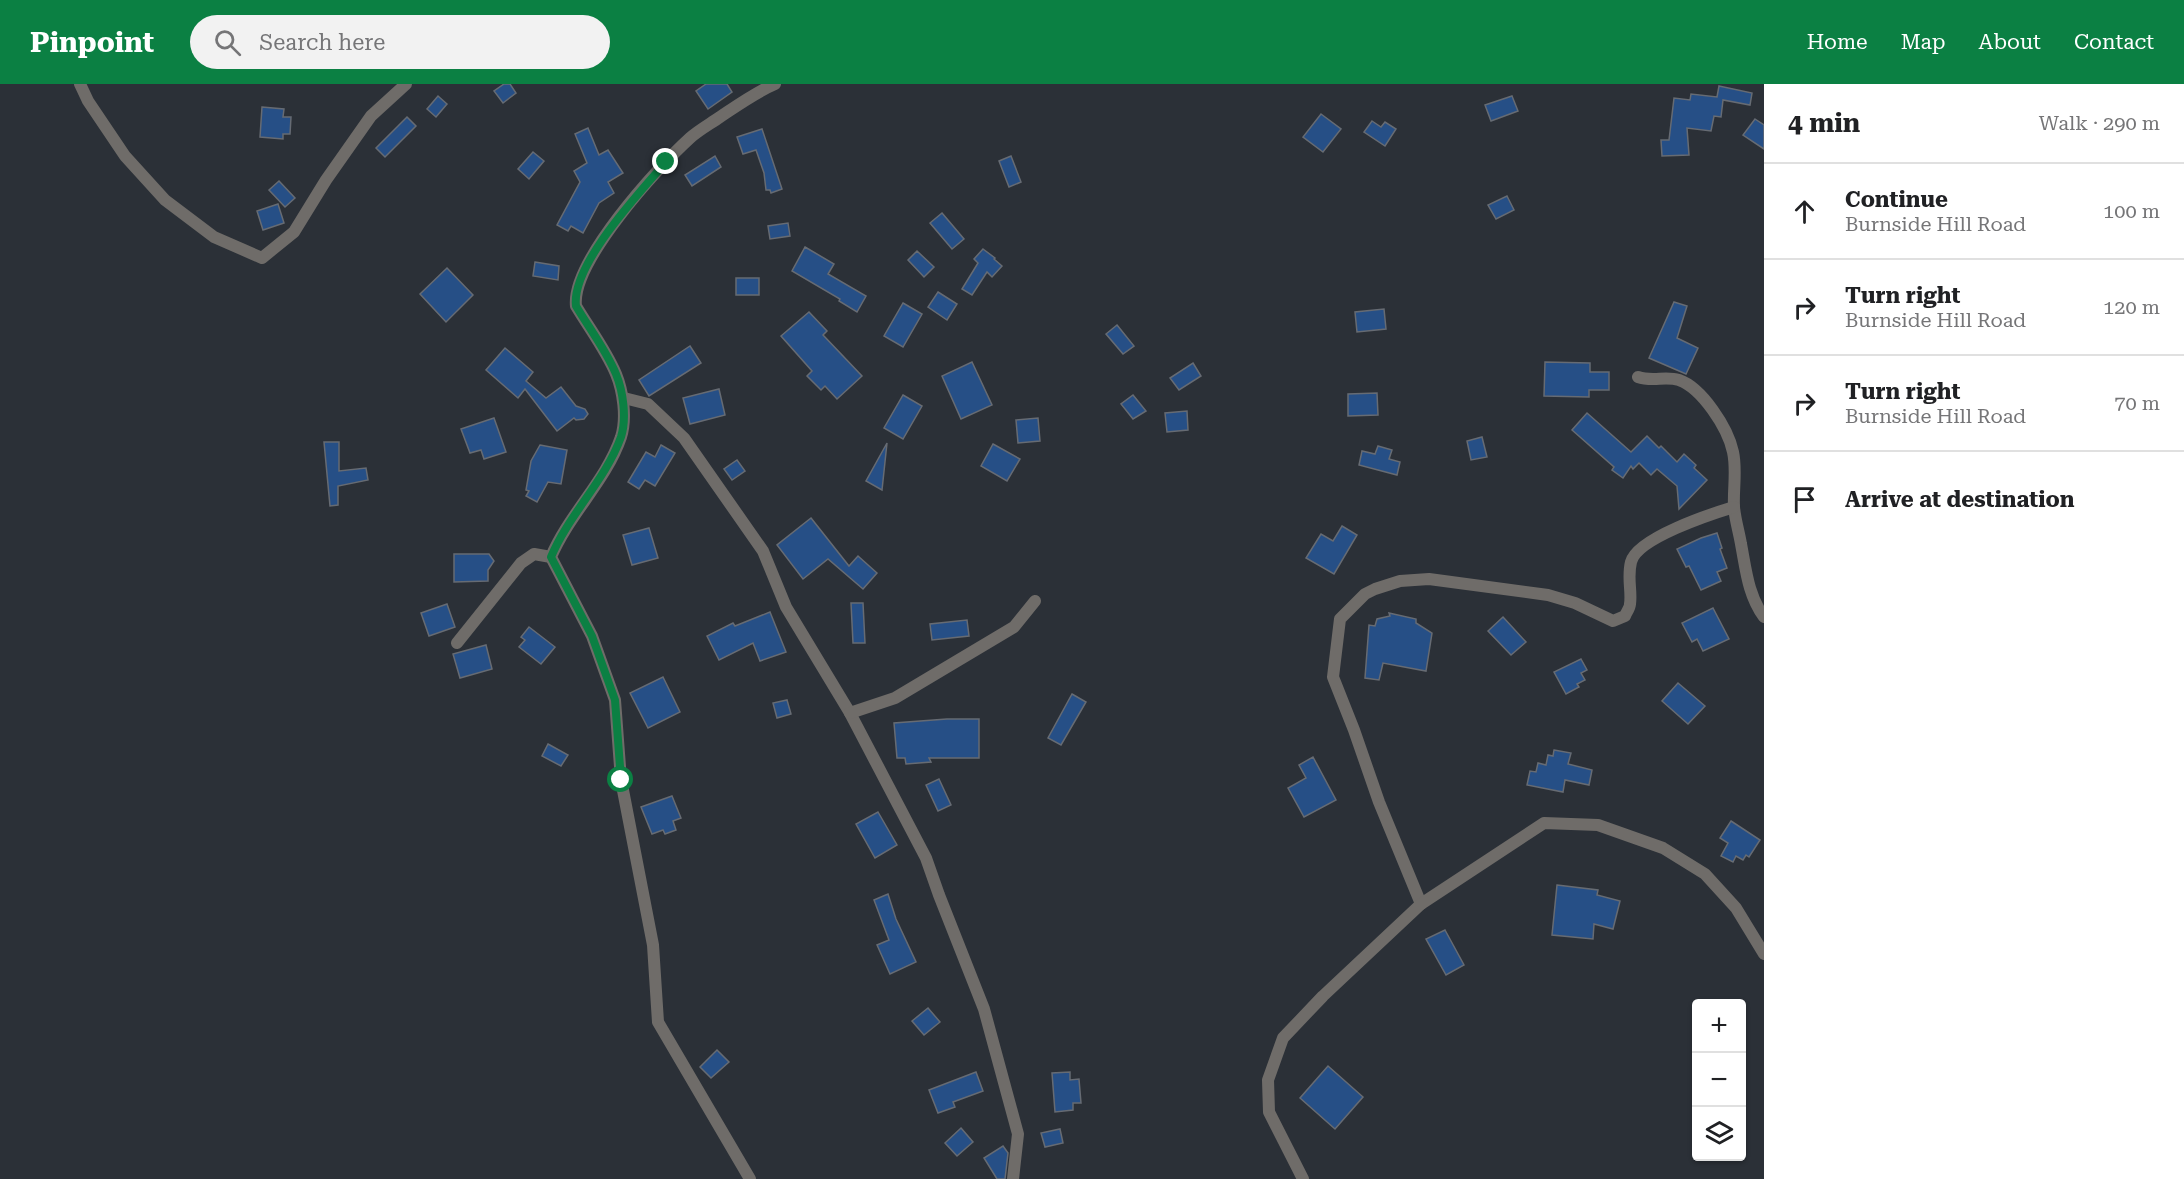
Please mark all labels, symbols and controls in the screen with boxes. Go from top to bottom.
search box [190,15,610,69]
text: Pinpoint [30,26,154,59]
icon: search [211,26,244,59]
text: Search here [259,30,385,55]
text: Home [1807,30,1868,54]
text: Map [1901,30,1946,54]
text: About [1979,30,2041,54]
text: Contact [2074,30,2154,54]
text: 4 min [1788,108,1860,138]
text: Walk · 290 m [2039,111,2160,135]
route end [652,148,678,174]
text: Continue [1845,187,1948,212]
icon: ahead [1788,195,1821,228]
text: 100 m [2103,199,2160,223]
text: Burnside Hill Road [1845,212,2026,236]
text: Turn right [1845,283,1960,308]
icon: right [1788,291,1821,324]
text: 120 m [2103,295,2160,319]
text: Burnside Hill Road [1845,308,2026,332]
text: Turn right [1845,379,1960,404]
icon: right [1788,387,1821,420]
text: 70 m [2114,391,2160,415]
text: Burnside Hill Road [1845,404,2026,428]
icon: arrive [1788,483,1821,516]
text: Arrive at destination [1845,487,2074,512]
route start [607,766,633,792]
map controls [1692,999,1746,1161]
button: + [1692,999,1746,1053]
button: − [1692,1053,1746,1107]
button: layers [1692,1107,1746,1161]

